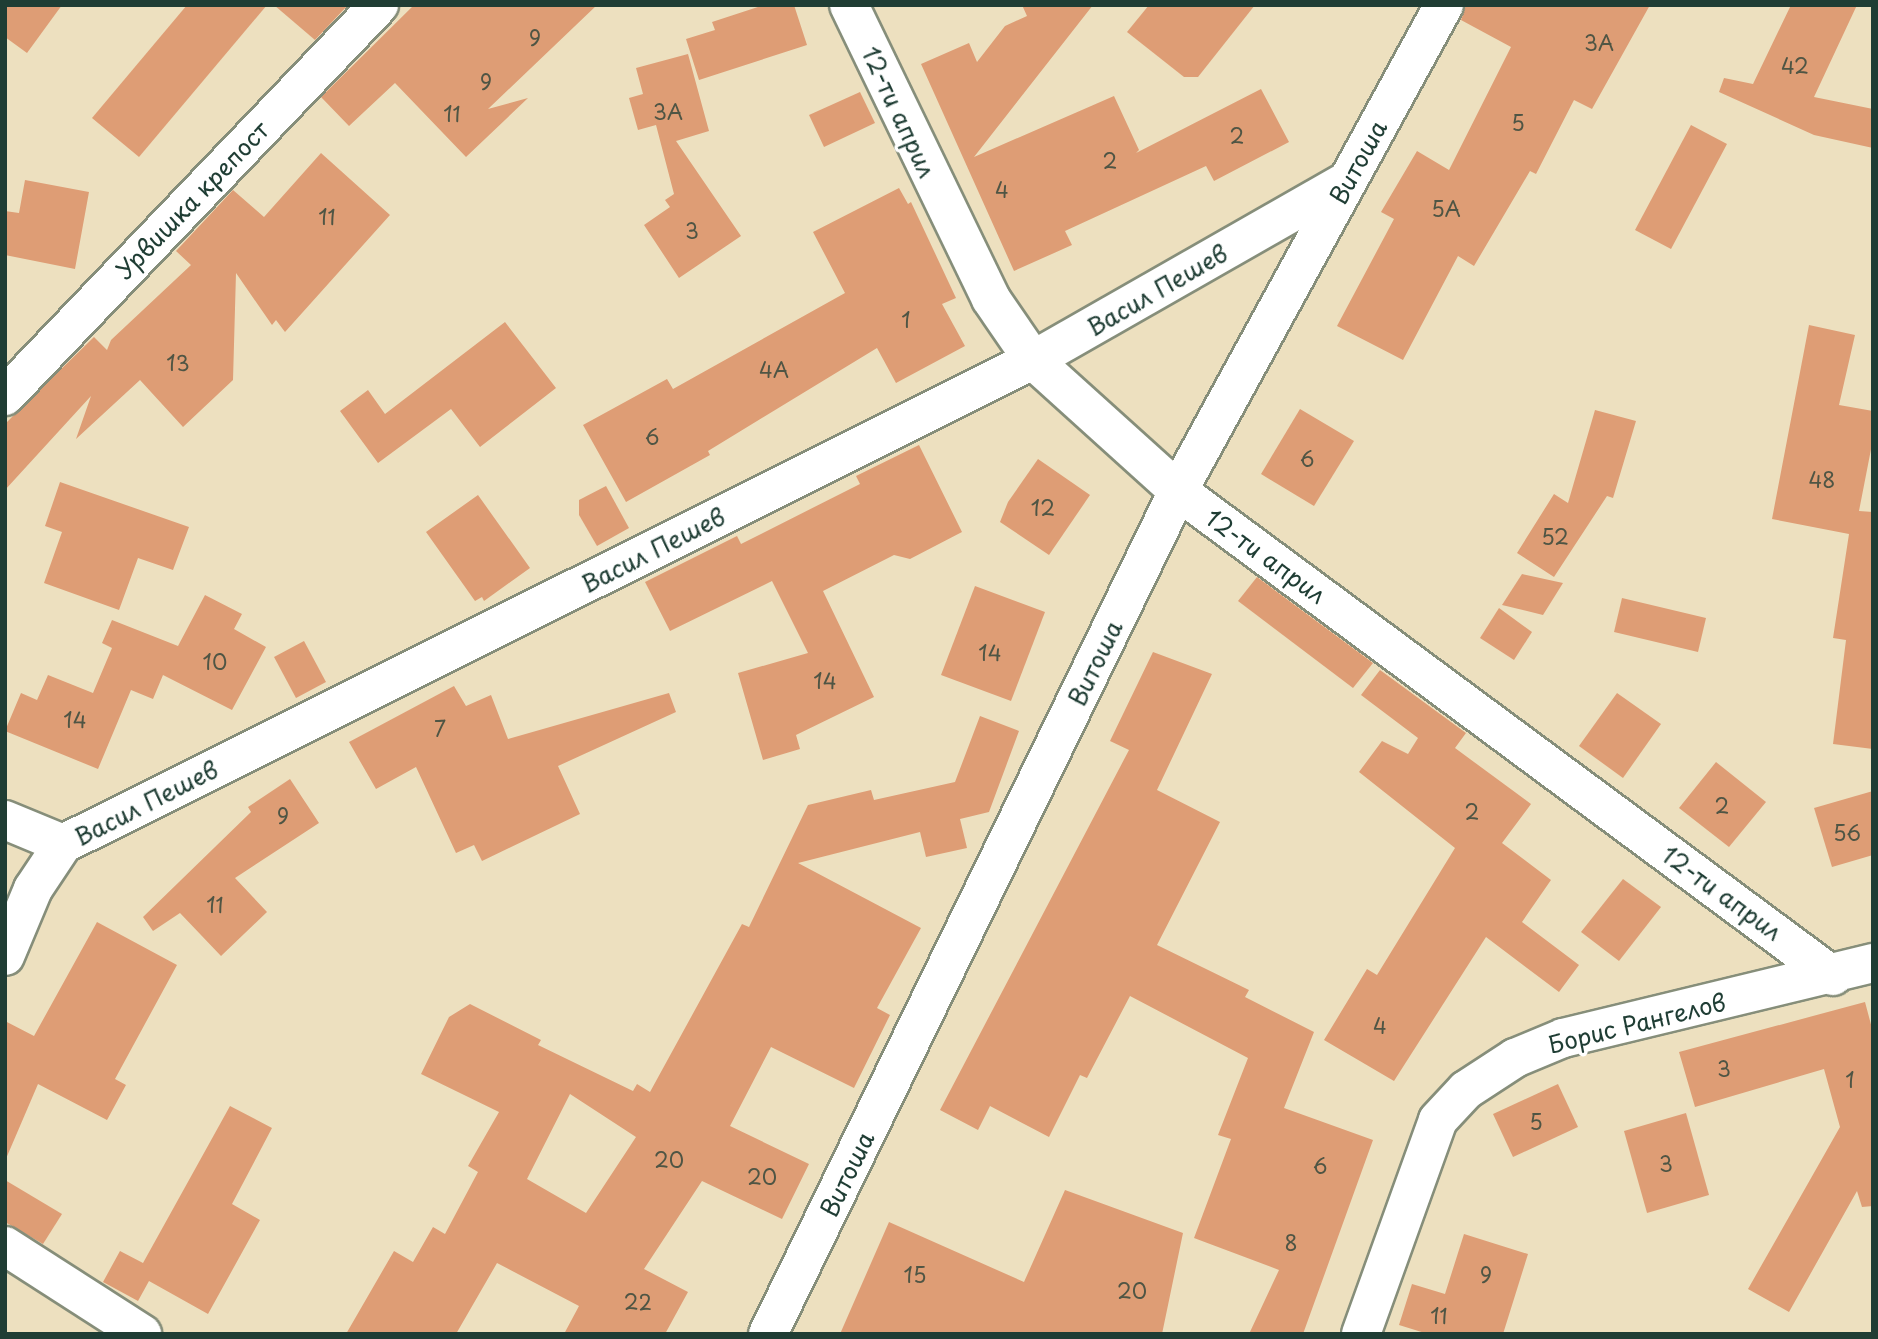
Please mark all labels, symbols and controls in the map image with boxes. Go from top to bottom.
house number: 9 [529,24,541,50]
house number: 3А [1584,29,1614,55]
street label: 12-ти април [856,41,942,183]
house number: 42 [1781,52,1809,78]
house number: 9 [480,68,492,94]
house number: 3А [653,98,683,124]
house number: 11 [443,100,461,126]
house number: 5 [1511,109,1525,135]
street label: Урвишка крепост [109,115,275,285]
street label: Витоша [1323,115,1393,209]
house number: 2 [1230,122,1244,148]
house number: 2 [1103,147,1117,173]
house number: 4 [995,176,1009,202]
house number: 5А [1431,195,1461,221]
house number: 11 [318,203,336,229]
house number: 3 [685,217,699,243]
street label: Васил Пешев [1081,238,1233,342]
house number: 1 [901,306,911,332]
house number: 13 [166,349,190,375]
house number: 4А [759,356,789,382]
house number: 6 [645,423,659,449]
house number: 6 [1300,445,1314,471]
house number: 48 [1809,466,1835,492]
house number: 12 [1031,494,1055,520]
street label: Васил Пешев [576,501,730,599]
street label: 12-ти април [1200,503,1332,609]
house number: 52 [1541,523,1569,549]
street label: Витоша [1062,616,1128,710]
house number: 14 [978,639,1002,665]
house number: 10 [203,648,227,674]
house number: 14 [813,667,837,693]
house number: 14 [63,706,87,732]
house number: 7 [434,715,446,741]
street label: Васил Пешев [69,754,223,852]
house number: 2 [1715,792,1729,818]
house number: 2 [1465,798,1479,824]
house number: 9 [277,802,289,828]
house number: 56 [1833,819,1861,845]
street label: 12-ти април [1656,840,1788,946]
house number: 11 [206,891,224,917]
street label: Борис Рангелов [1544,987,1730,1059]
house number: 4 [1373,1012,1387,1038]
house number: 3 [1717,1055,1731,1081]
house number: 1 [1845,1066,1855,1092]
house number: 5 [1529,1108,1543,1134]
street label: Витоша [814,1127,880,1221]
house number: 20 [654,1146,684,1172]
house number: 3 [1659,1150,1673,1176]
house number: 6 [1313,1152,1327,1178]
house number: 20 [747,1163,777,1189]
house number: 8 [1284,1229,1298,1255]
house number: 15 [904,1261,926,1287]
house number: 9 [1480,1261,1492,1287]
house number: 20 [1117,1277,1147,1303]
house number: 22 [624,1288,652,1314]
house number: 11 [1430,1302,1448,1328]

